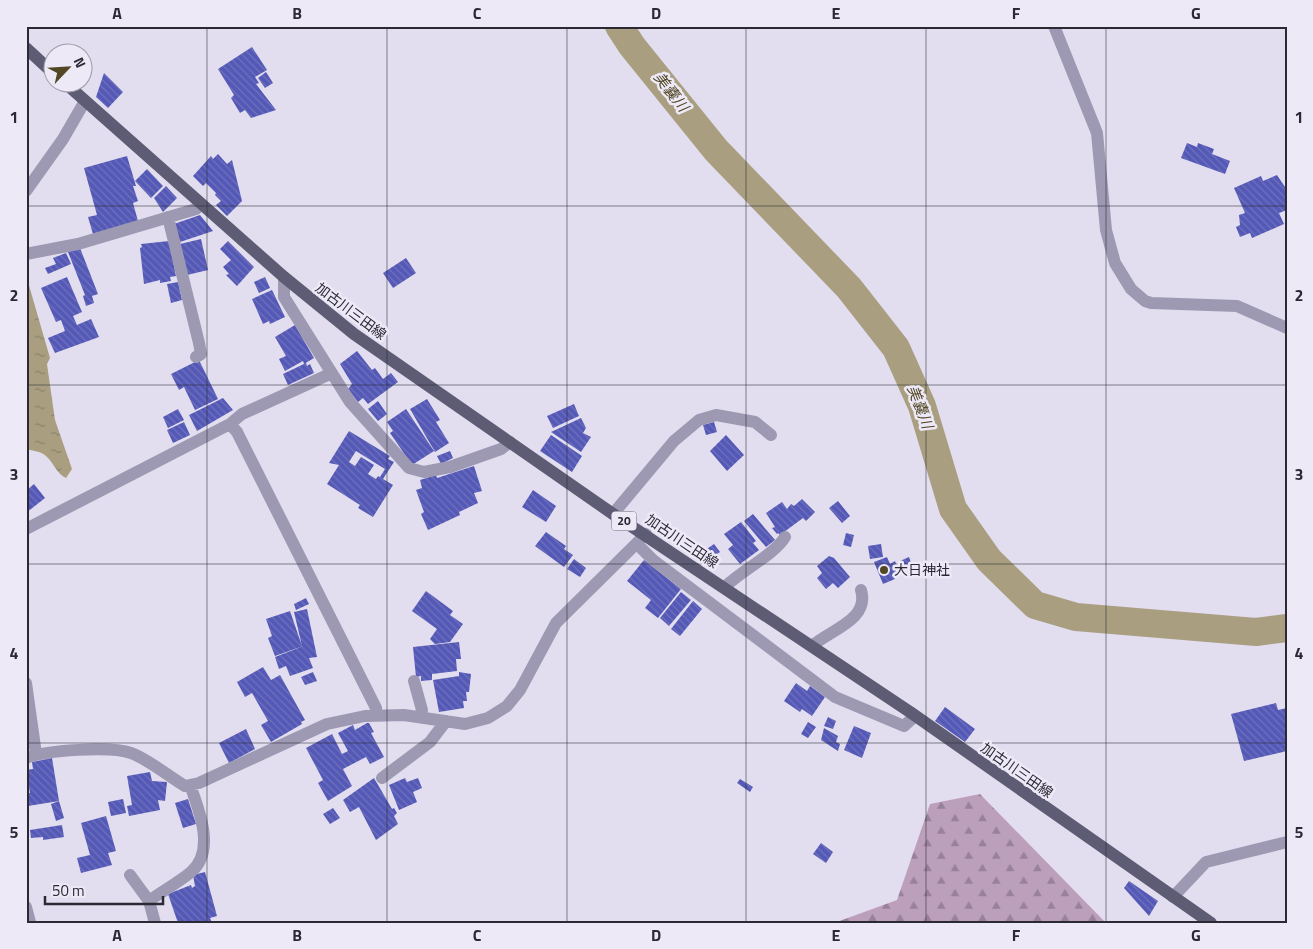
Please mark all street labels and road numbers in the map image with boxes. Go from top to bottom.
street label: 加古川三田線 [311,277,391,344]
street label: 加古川三田線 [642,508,723,573]
road number: 20 [612,512,636,530]
street label: 加古川三田線 [977,737,1058,802]

